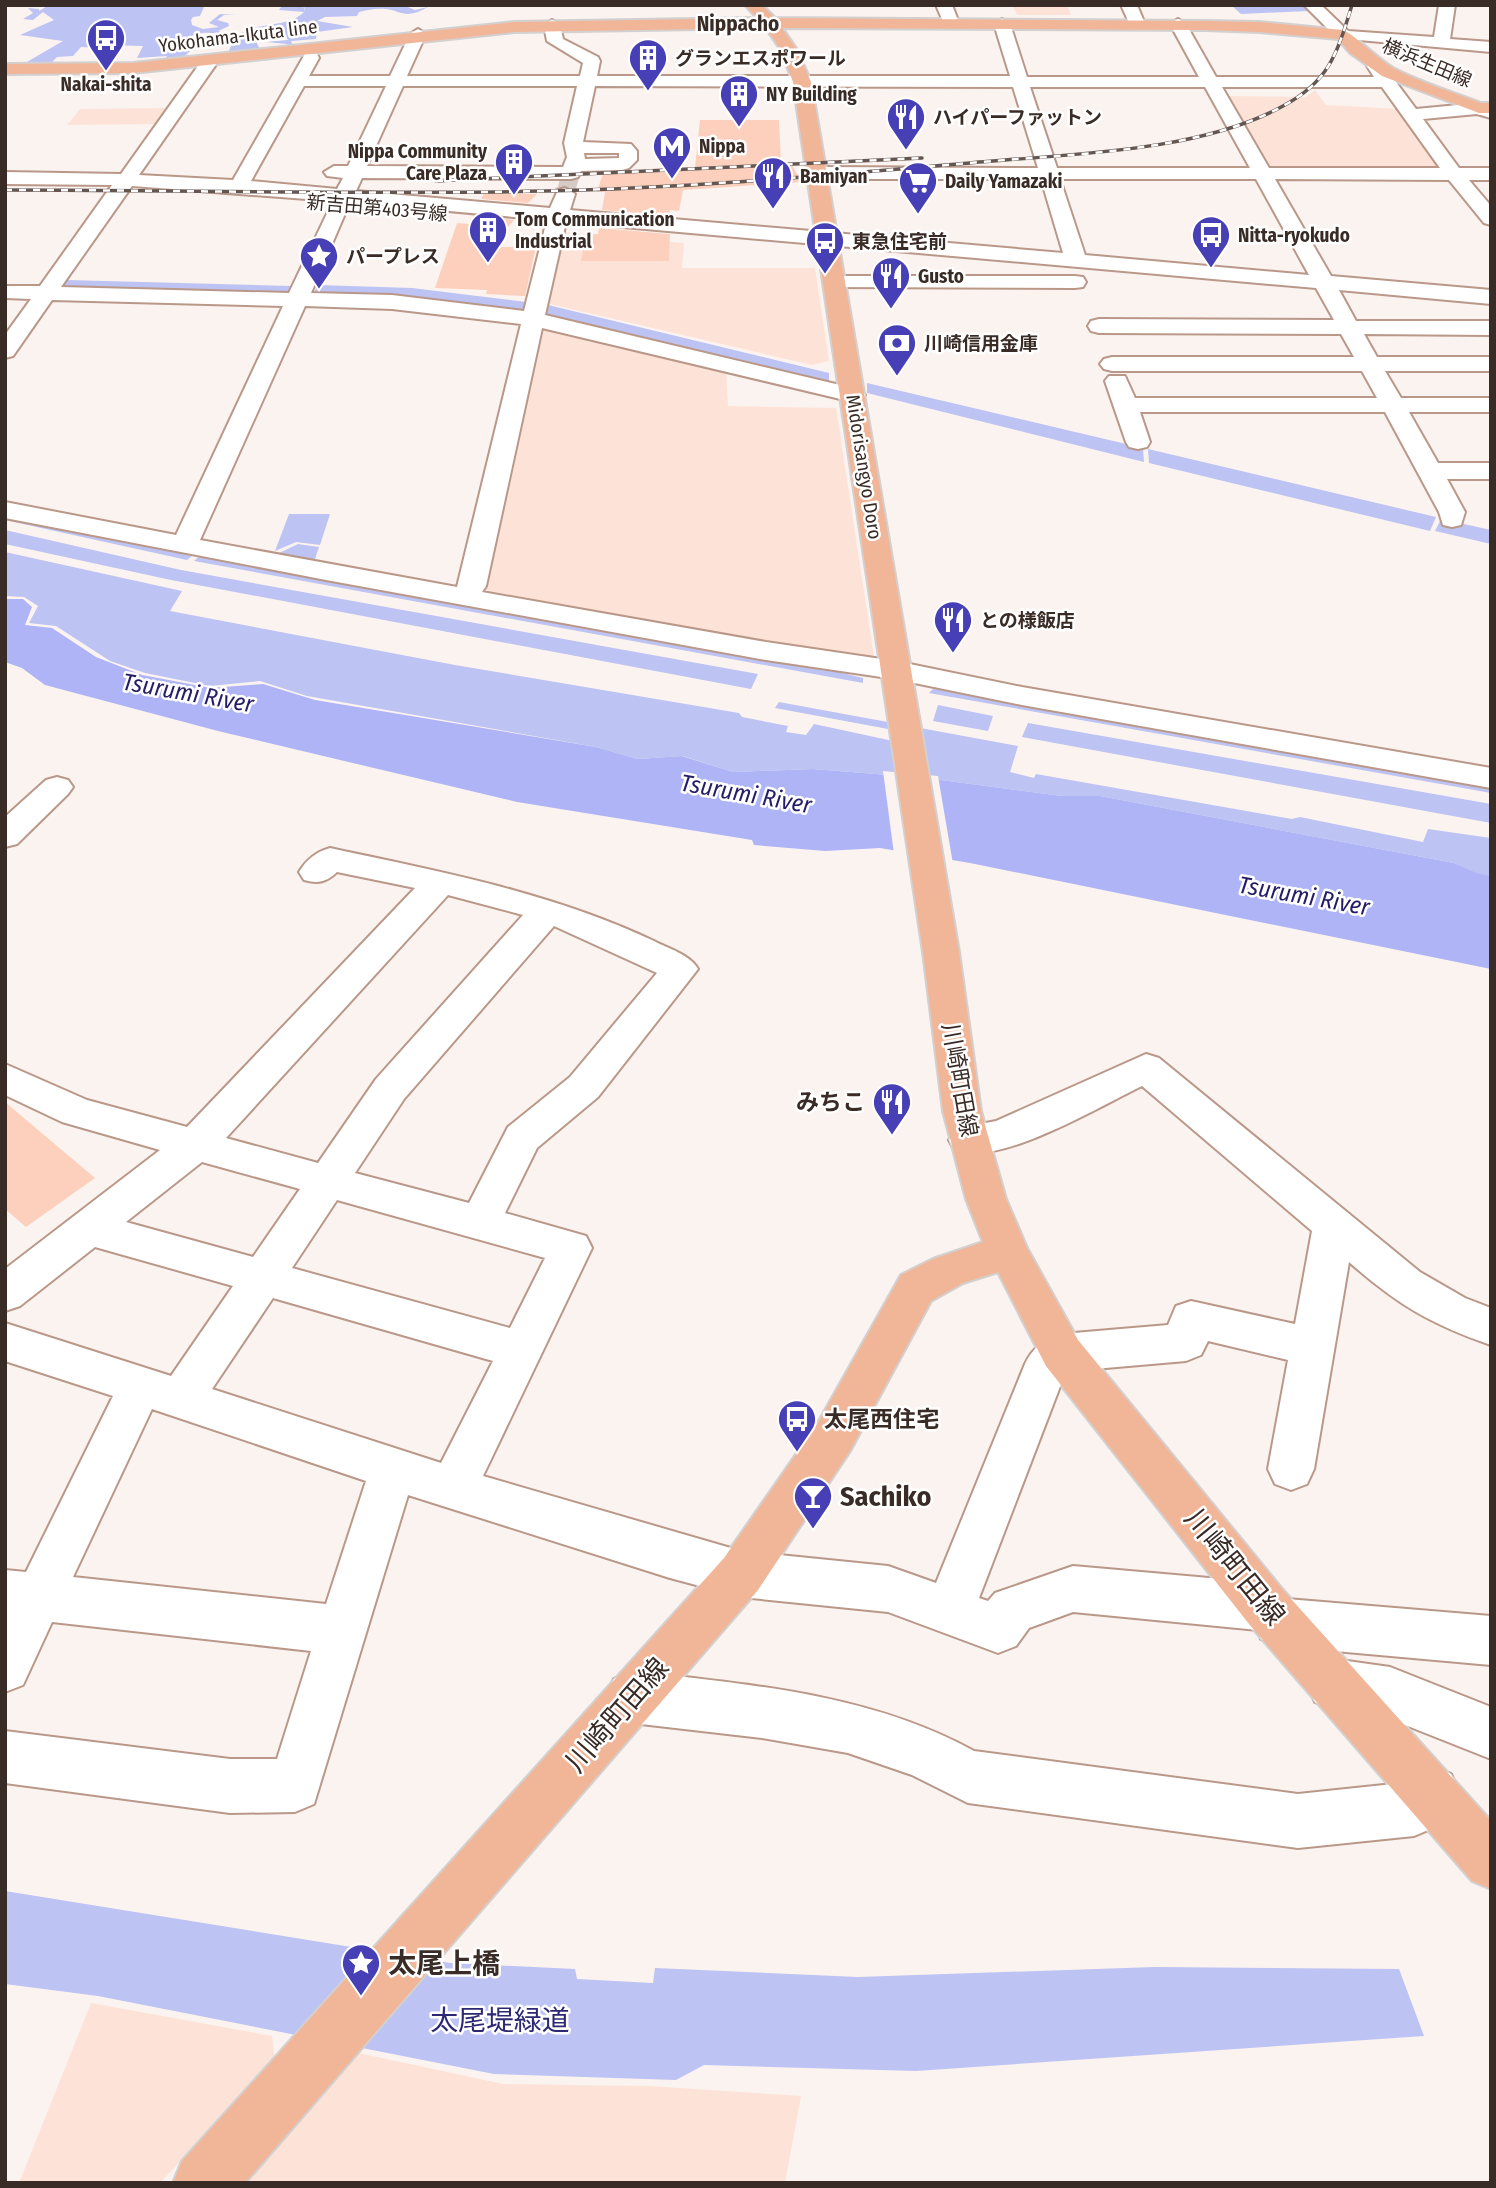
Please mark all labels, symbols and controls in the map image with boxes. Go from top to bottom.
district label: Nippacho [697,11,779,37]
street label: Yokohama-Ikuta line [157,15,319,57]
bus stop icon: Nakai-shita [85,17,127,72]
street label: 横浜生田線 [1379,34,1475,92]
building icon: グランエスポワール [627,37,669,92]
place label: グランエスポワール [675,47,846,70]
place label: Nakai-shita [61,73,151,96]
building icon: NY Building [718,73,760,128]
place label: NY Building [766,83,857,106]
restaurant icon: ハイパーファットン [885,96,927,151]
place label: ハイパーファットン [933,106,1102,129]
metro station icon: Nippa [651,125,693,180]
place label: Nippa [699,135,745,158]
place label: Nippa Community Care Plaza [348,140,488,185]
building icon: Nippa Community Care Plaza [493,141,535,196]
restaurant icon: Bamiyan [752,155,794,210]
supermarket icon: Daily Yamazaki [897,160,939,215]
place label: Bamiyan [800,165,868,188]
place label: Daily Yamazaki [945,170,1062,193]
street label: 新吉田第403号線 [306,190,448,226]
place label: Tom Communication Industrial [515,208,675,253]
building icon: Tom Communication Industrial [467,209,509,264]
bus stop icon: Nitta-ryokudo [1190,214,1232,269]
bus stop icon: 東急住宅前 [804,220,846,275]
place label: Nitta-ryokudo [1238,224,1350,247]
place label: 東急住宅前 [852,230,947,253]
place icon: パープレス [298,235,340,290]
place label: パープレス [346,245,440,268]
restaurant icon: Gusto [870,255,912,310]
place label: Gusto [918,265,964,288]
bank icon: 川崎信用金庫 [876,322,918,377]
place label: 川崎信用金庫 [924,332,1038,355]
street label: Midorisangyo Doro [841,393,887,541]
restaurant icon: との様飯店 [932,599,974,654]
place label: との様飯店 [980,609,1075,632]
water label: Tsurumi River [120,668,256,718]
water label: Tsurumi River [678,769,814,819]
water label: Tsurumi River [1236,871,1372,921]
street label: 川崎町田線 [936,1021,984,1139]
restaurant icon: みちこ [871,1081,913,1136]
place label: みちこ [796,1088,865,1116]
bus stop icon: 太尾西住宅 [776,1398,818,1453]
place label: 太尾西住宅 [824,1405,939,1433]
bar icon: Sachiko [792,1475,834,1530]
place label: Sachiko [840,1480,931,1513]
street label: 川崎町田線 [1178,1502,1292,1632]
street label: 川崎町田線 [559,1651,675,1779]
place icon: 太尾上橋 [340,1942,382,1997]
place label: 太尾上橋 [388,1947,500,1980]
park label: 太尾堤緑道 [430,2004,570,2037]

